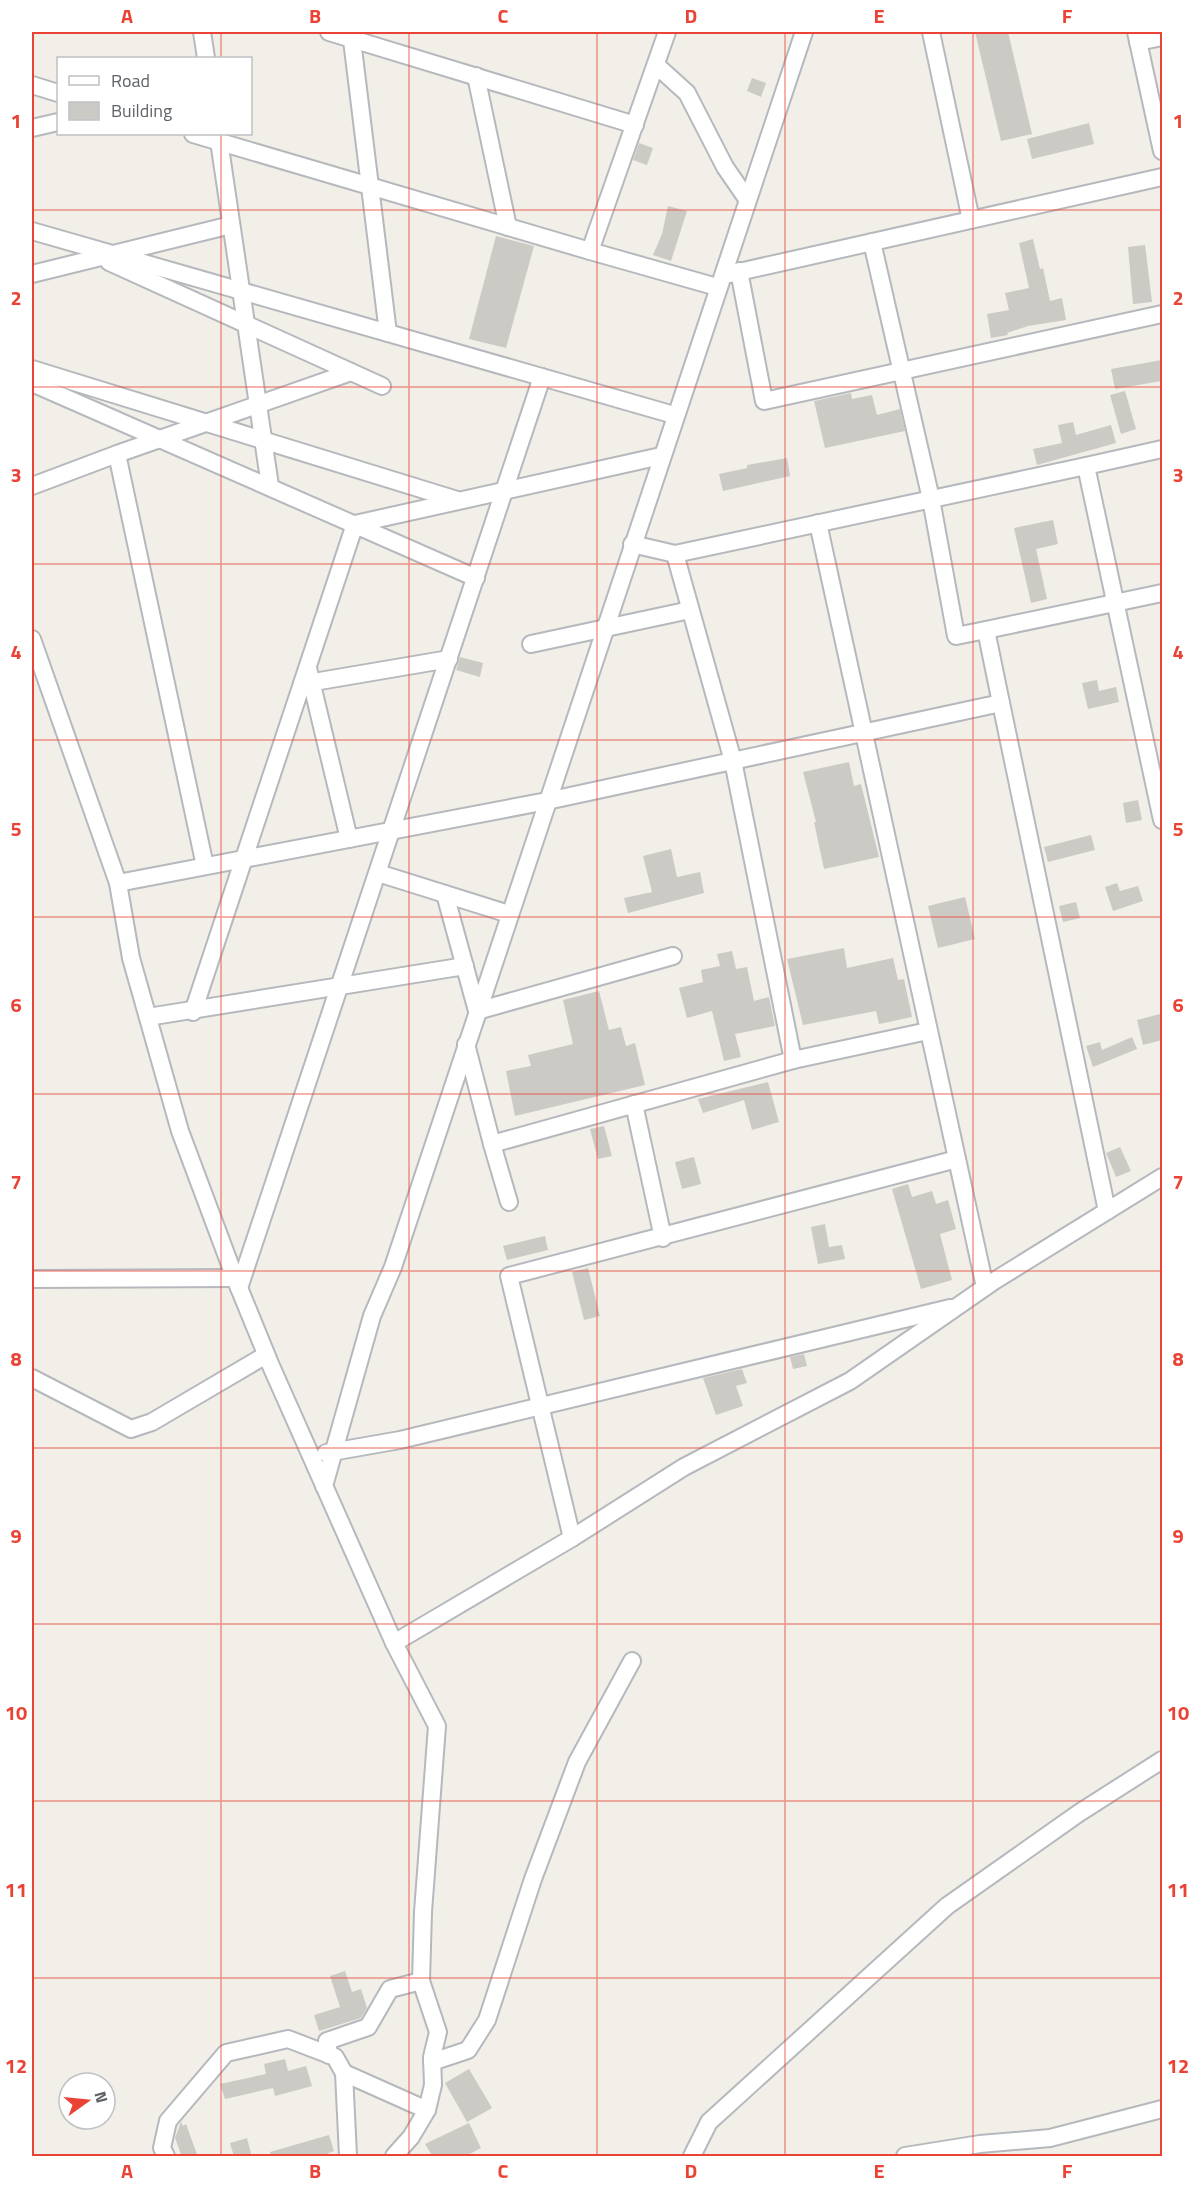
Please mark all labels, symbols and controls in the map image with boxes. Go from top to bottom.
text: A [121,0,133,31]
text: B [309,0,321,31]
text: C [498,0,509,31]
text: D [685,0,697,31]
text: E [873,0,885,31]
text: F [1062,0,1073,31]
legend [57,57,252,135]
text: Road [111,67,150,94]
text: Building [111,97,172,124]
text: 1 [10,105,22,136]
text: 1 [1172,105,1184,136]
text: 2 [10,282,22,313]
text: 2 [1172,282,1184,313]
text: 3 [10,459,22,490]
text: 3 [1172,459,1184,490]
text: 4 [10,636,22,667]
text: 4 [1172,636,1184,667]
text: 5 [10,813,22,844]
text: 5 [1172,813,1184,844]
text: 6 [10,989,22,1020]
text: 6 [1172,989,1184,1020]
text: 7 [10,1166,22,1197]
text: 7 [1172,1166,1184,1197]
text: 8 [10,1343,22,1374]
text: 8 [1172,1343,1184,1374]
text: 9 [10,1520,22,1551]
text: 9 [1172,1520,1184,1551]
text: 10 [5,1697,27,1728]
text: 10 [1167,1697,1189,1728]
text: 11 [5,1874,27,1905]
text: 11 [1167,1874,1189,1905]
text: 12 [5,2050,27,2081]
text: 12 [1167,2050,1189,2081]
north arrow [57,2071,117,2131]
text: N [88,2089,115,2106]
text: A [121,2155,133,2186]
text: B [309,2155,321,2186]
text: C [498,2155,509,2186]
text: D [685,2155,697,2186]
text: E [873,2155,885,2186]
text: F [1062,2155,1073,2186]

